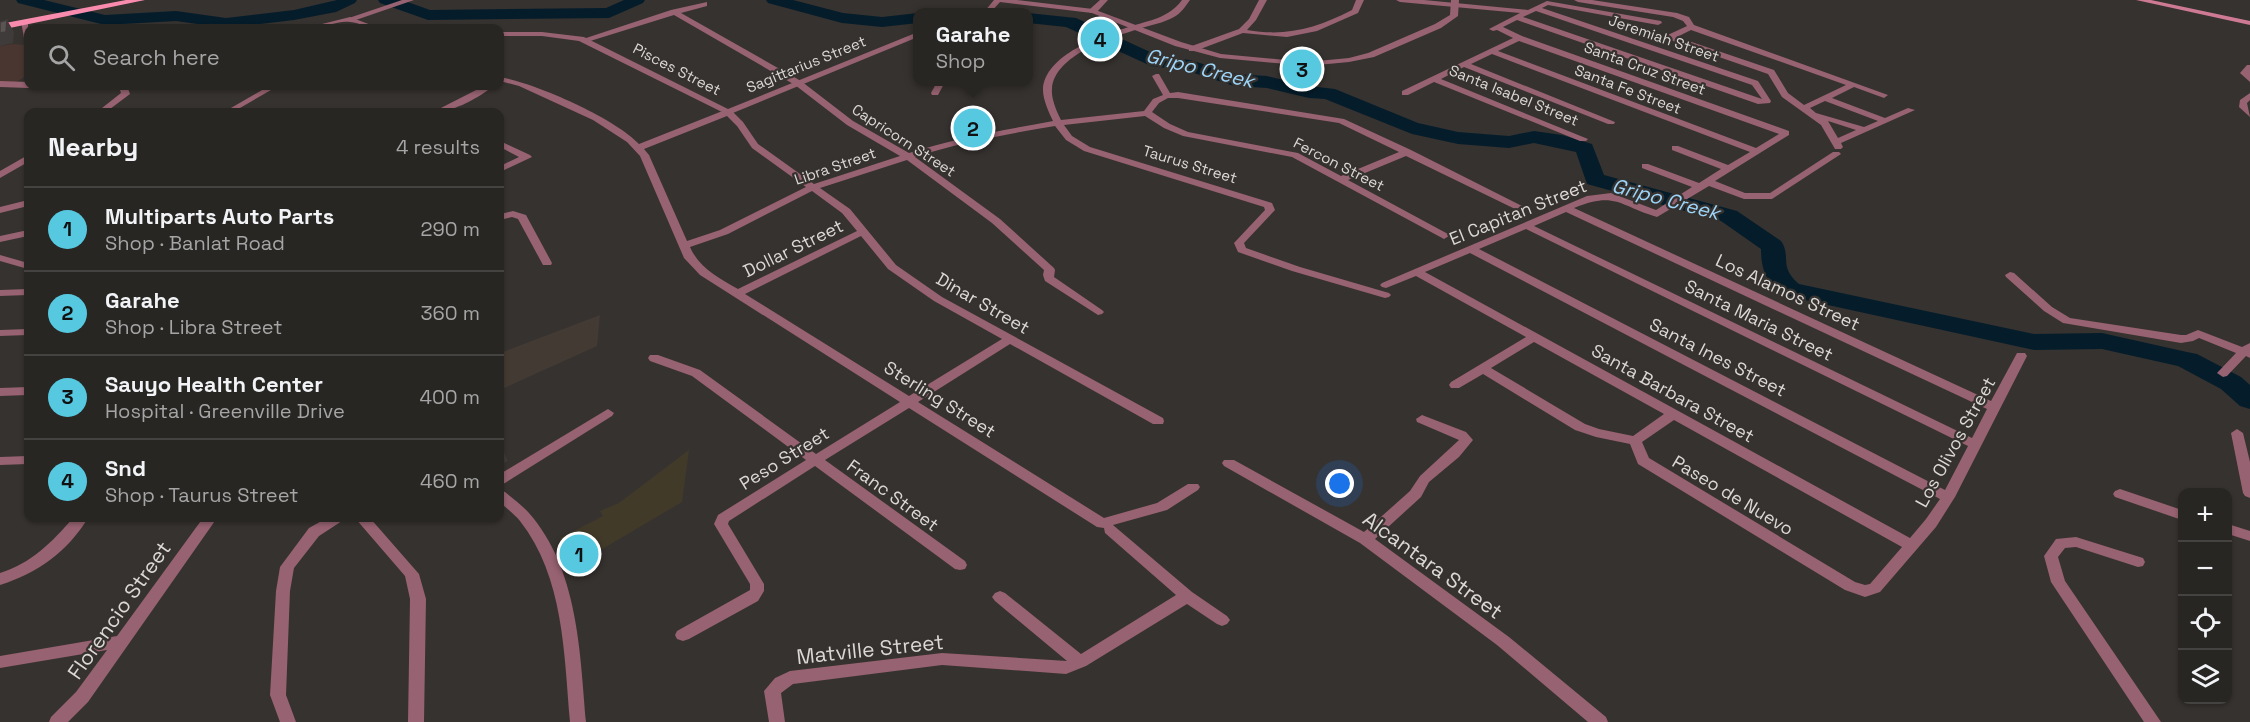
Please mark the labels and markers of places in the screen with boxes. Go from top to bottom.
pin: 4 [1080,16,1120,62]
pin: 3 [1282,46,1322,92]
pin: 2 [954,106,992,150]
pin: 1 [560,532,598,576]

